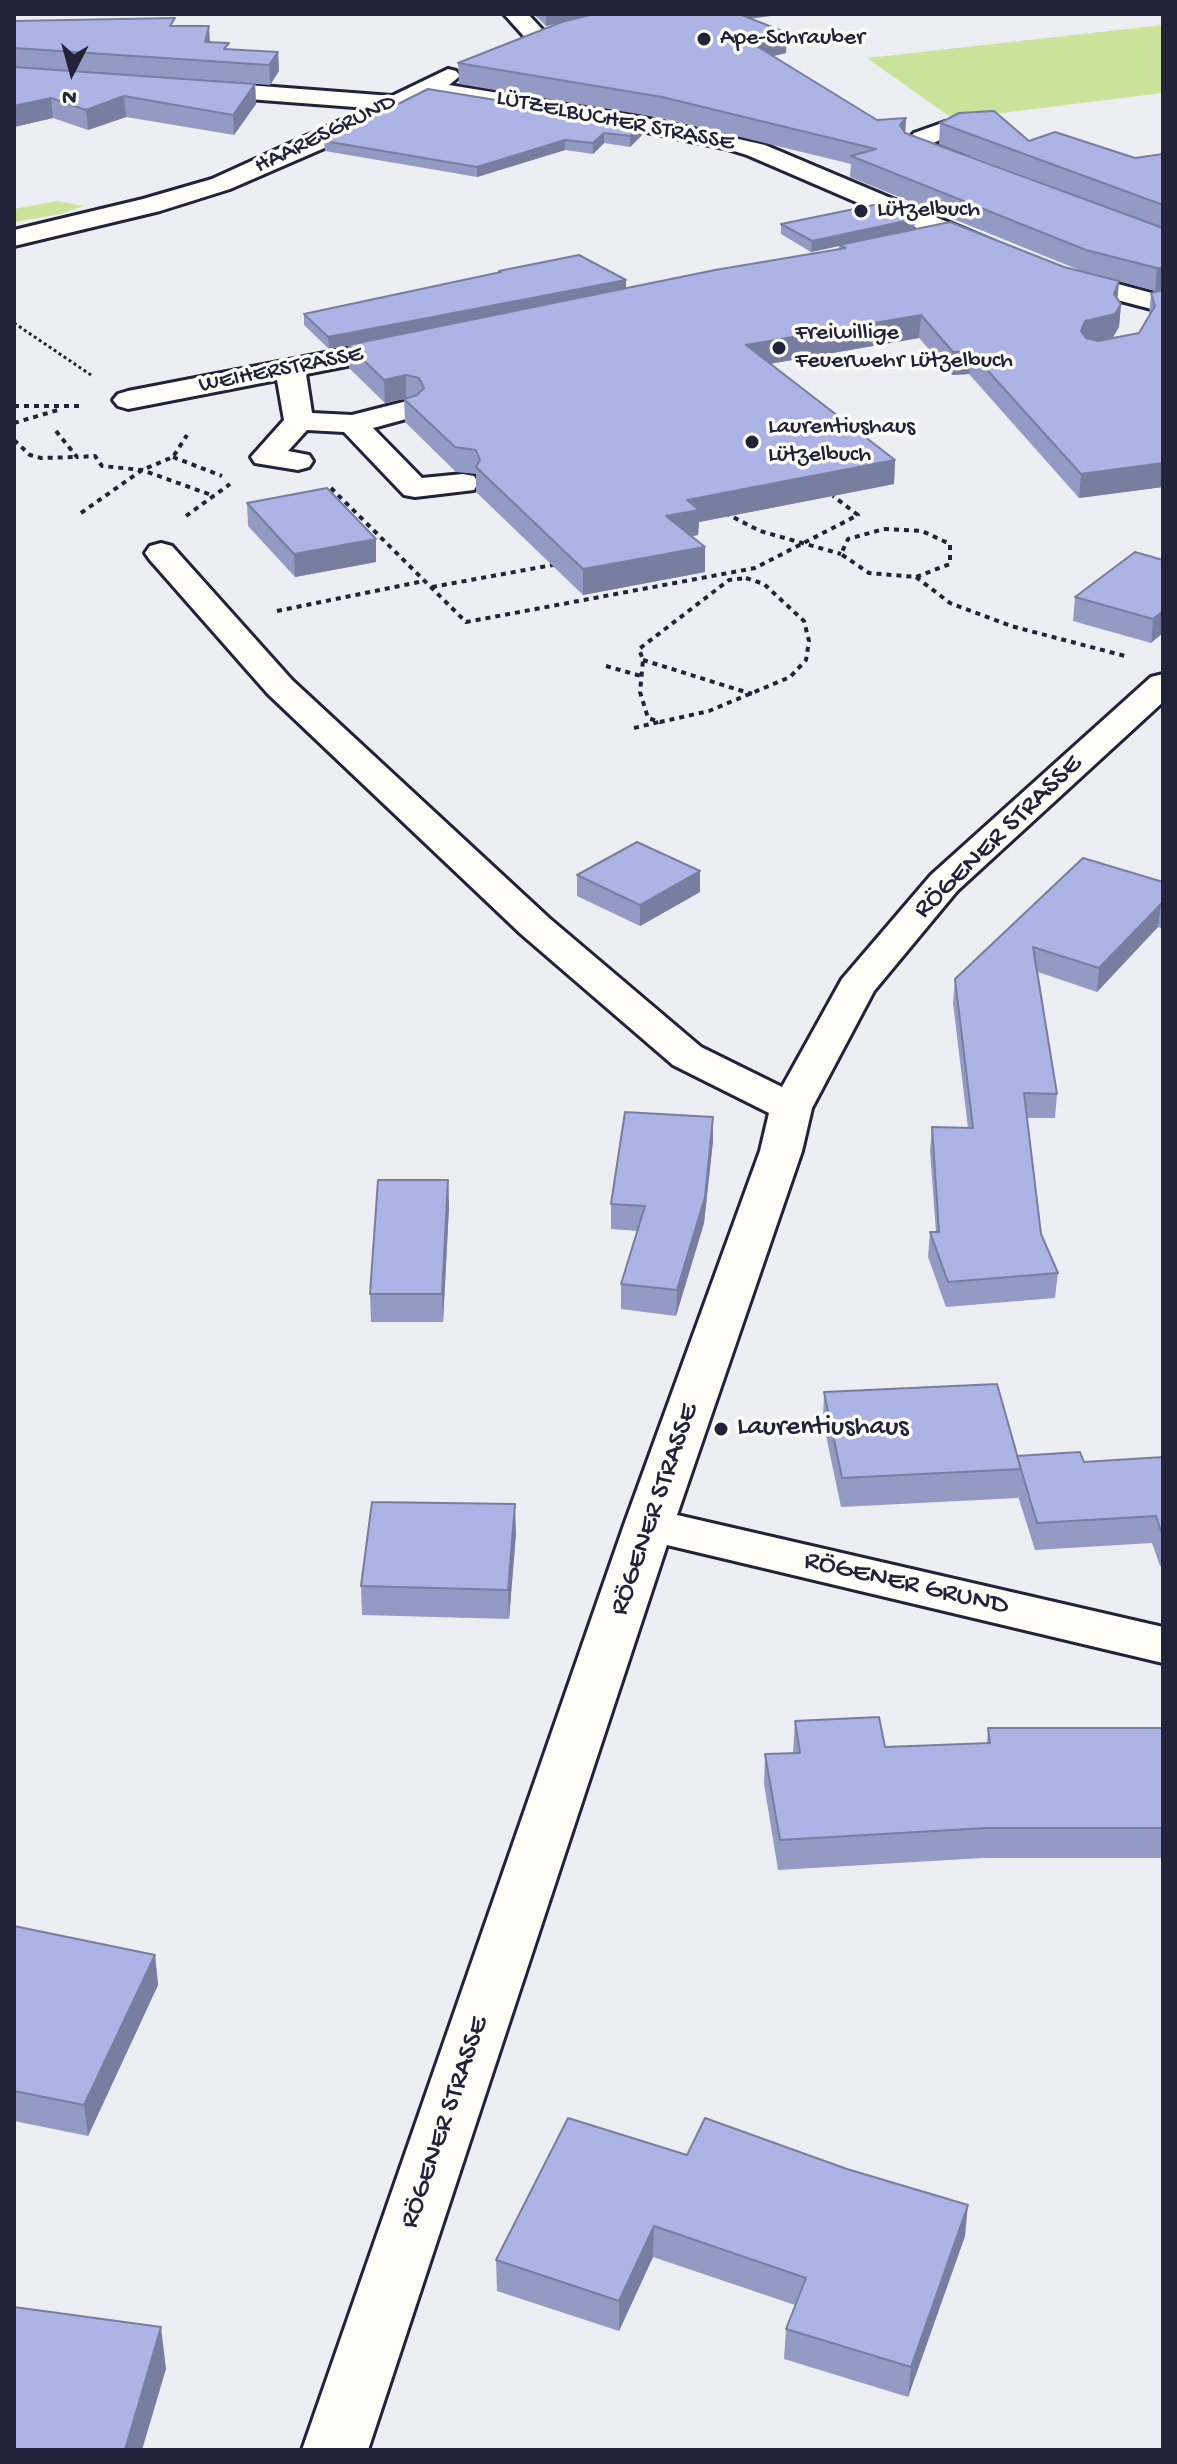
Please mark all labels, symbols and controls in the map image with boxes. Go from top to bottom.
place label: Ape-Schrauber [720,25,865,53]
marker: Ape-Schrauber [695,30,713,48]
north arrow [32,32,112,112]
text: N [61,82,78,110]
street label: LÜTZELBUCHER STRASSE [494,85,736,159]
street label: HAARESGRUND [251,88,401,182]
place label: Lützelbuch [877,197,980,225]
marker: Lützelbuch [852,202,870,220]
place label: Freiwillige Feuerwehr Lützelbuch [795,320,1013,376]
marker: Freiwillige Feuerwehr Lützelbuch [770,339,788,357]
street label: WEIHERSTRASSE [196,341,366,401]
place label: Laurentiushaus Lützelbuch [768,414,915,470]
marker: Laurentiushaus Lützelbuch [743,433,761,451]
street label: RÖGENER STRASSE [907,749,1091,927]
street label: RÖGENER STRASSE [604,1400,708,1620]
place label: Laurentiushaus [737,1412,909,1446]
marker: Laurentiushaus [712,1420,730,1438]
street label: RÖGENER GRUND [801,1545,1011,1625]
street label: RÖGENER STRASSE [394,2013,498,2233]

